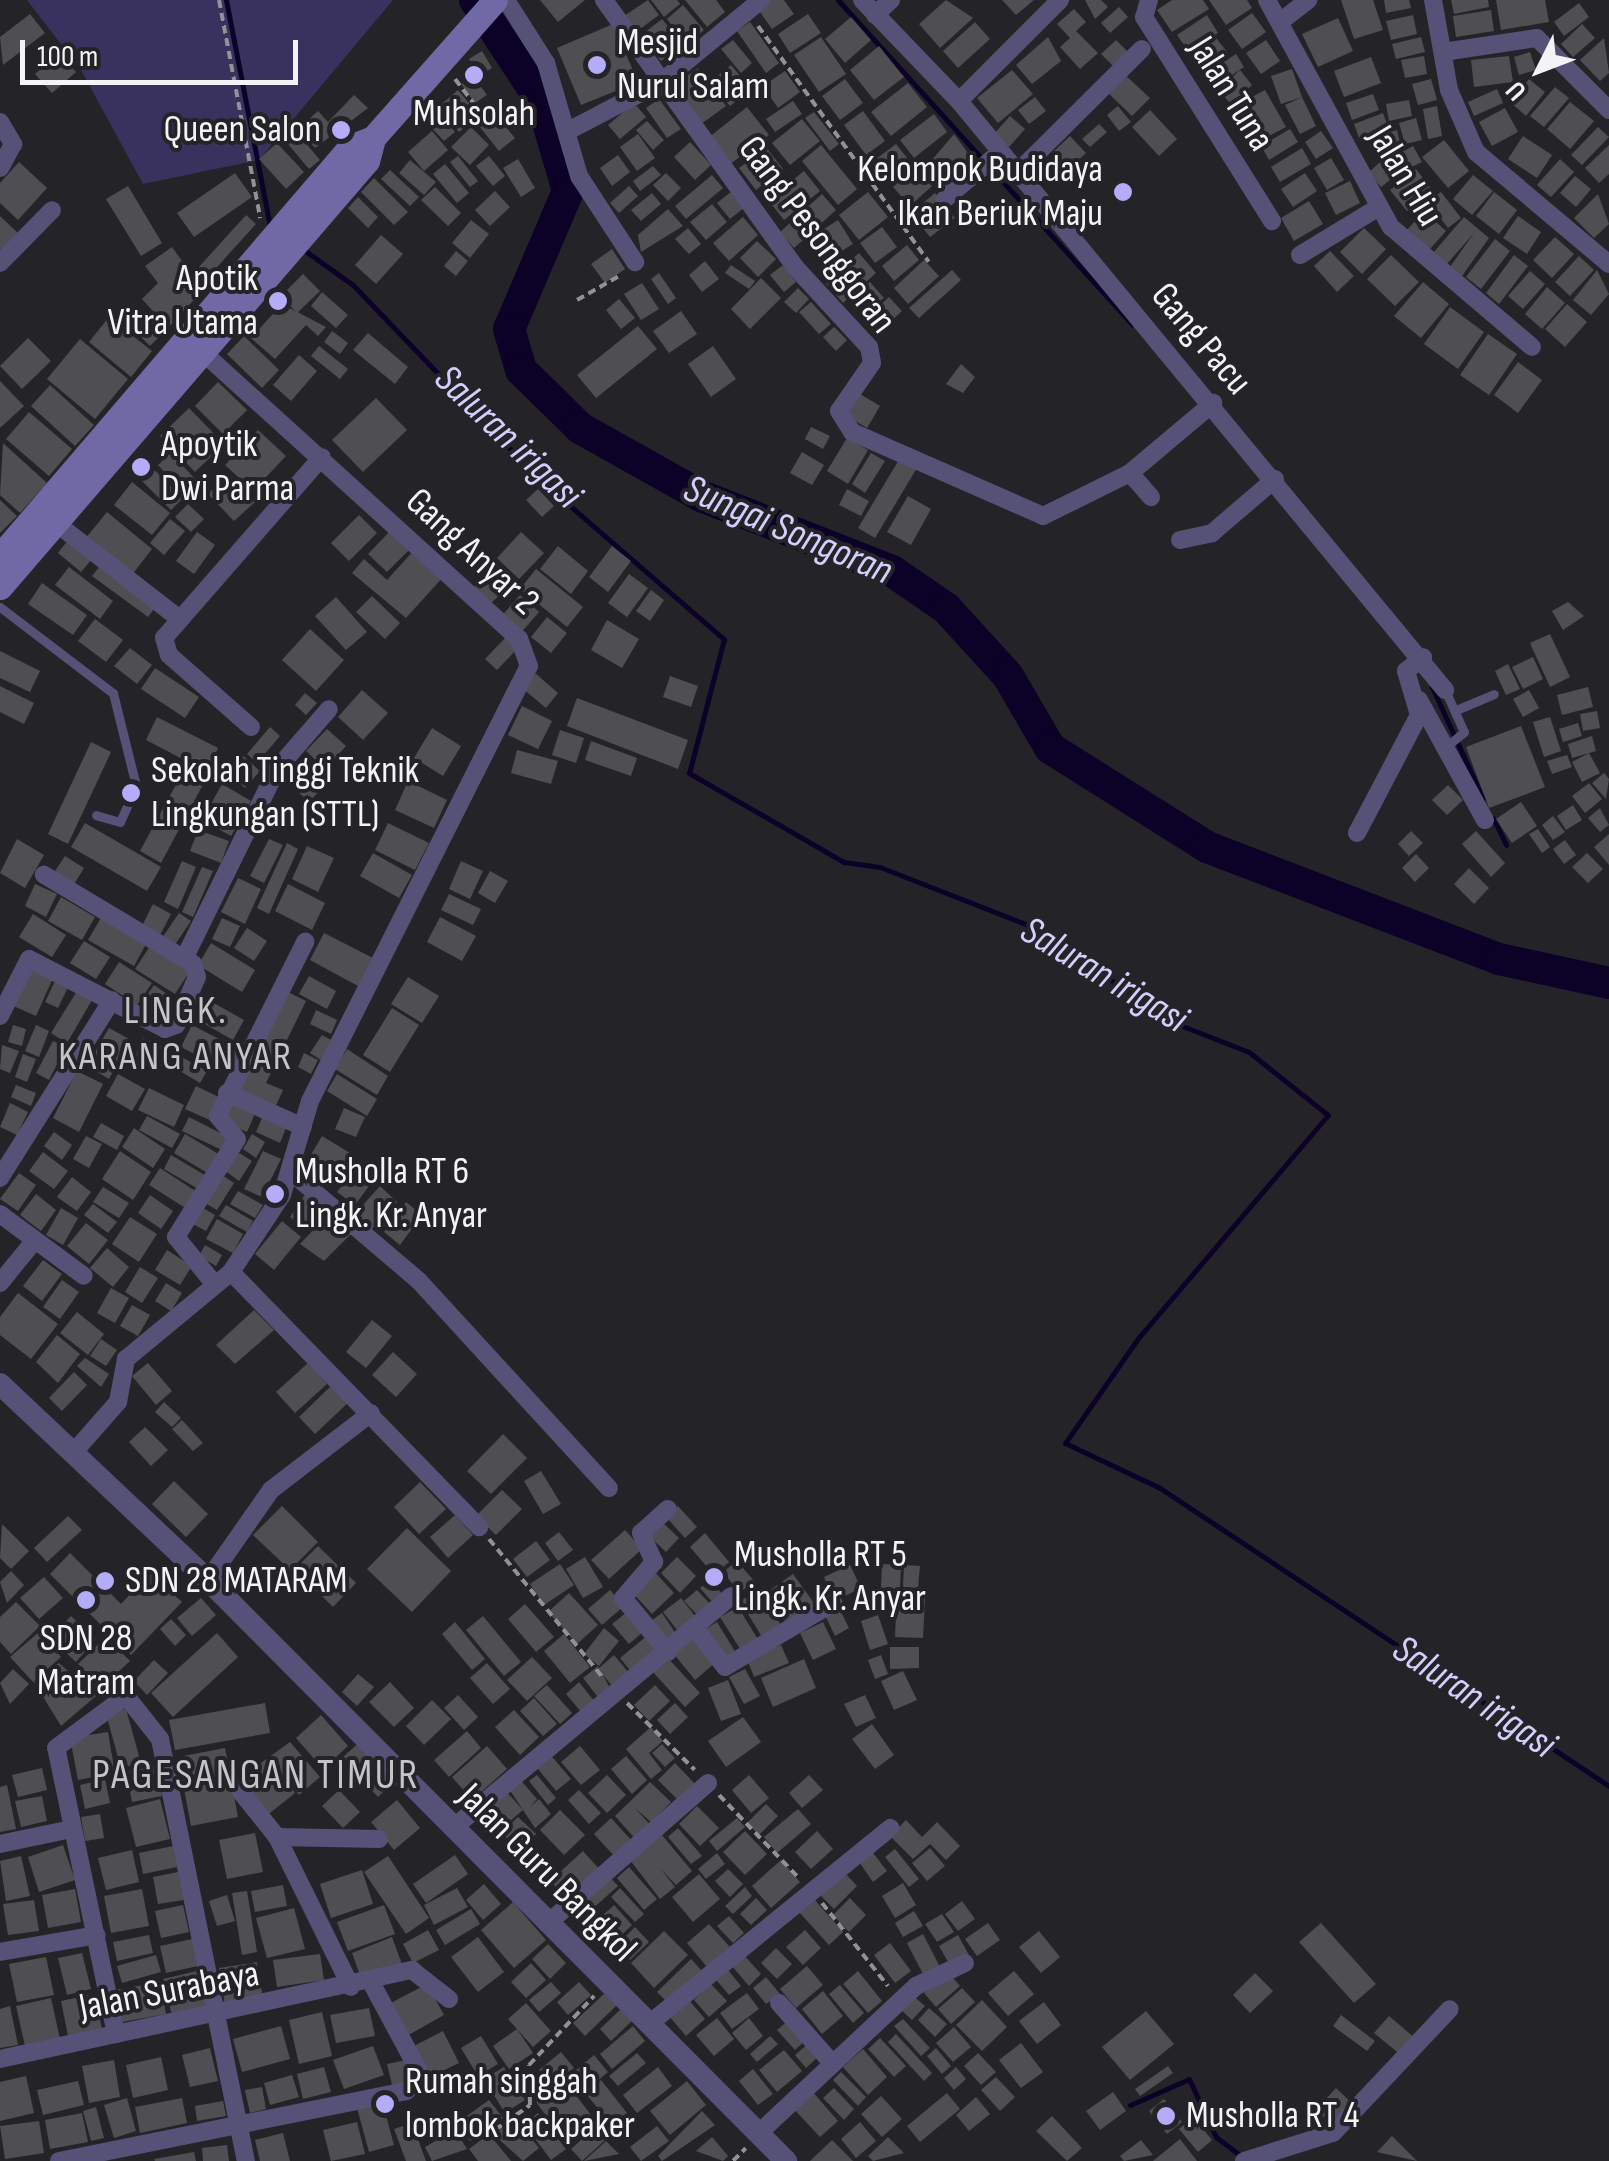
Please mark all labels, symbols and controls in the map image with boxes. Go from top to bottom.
scale bar [25,20,302,82]
place label: Mesjid Nurul Salam [617,20,769,110]
north arrow [1489,20,1589,120]
street label: Jalan Tuna [1178,29,1284,159]
text: 100 m [37,39,98,75]
marker: Mesjid Nurul Salam [586,54,608,76]
marker: Muhsolah [463,64,485,86]
text: U [1499,74,1533,107]
place label: Muhsolah [413,91,535,137]
place label: Queen Salon [164,107,321,153]
street label: Jalan Hiu [1357,118,1453,234]
marker: Queen Salon [330,119,352,141]
street label: Gang Pesonggoran [728,127,906,343]
place label: Kelompok Budidaya Ikan Beriuk Maju [857,147,1103,236]
marker: Kelompok Budidaya Ikan Beriuk Maju [1112,181,1134,203]
place label: Apotik Vitra Utama [107,256,258,346]
street label: Gang Pacu [1141,274,1261,404]
marker: Apotik Vitra Utama [267,290,289,312]
water label: Saluran irigasi [424,355,592,519]
place label: Apoytik Dwi Parma [161,422,294,512]
marker: Apoytik Dwi Parma [130,456,152,478]
water label: Sungai Songoran [677,465,899,595]
street label: Gang Anyar 2 [396,479,548,625]
place label: Sekolah Tinggi Teknik Lingkungan (STTL) [151,748,419,838]
marker: Sekolah Tinggi Teknik Lingkungan (STTL) [120,782,142,804]
water label: Saluran irigasi [1012,907,1196,1043]
district label: LINGK. KARANG ANYAR [58,987,294,1081]
place label: Musholla RT 6 Lingk. Kr. Anyar [295,1149,487,1238]
marker: Musholla RT 6 Lingk. Kr. Anyar [264,1183,286,1205]
place label: Musholla RT 5 Lingk. Kr. Anyar [734,1532,926,1622]
place label: SDN 28 MATARAM [125,1558,347,1604]
marker: Musholla RT 5 Lingk. Kr. Anyar [703,1566,725,1588]
marker: SDN 28 MATARAM [94,1570,116,1592]
marker: SDN 28 Matram [75,1589,97,1611]
place label: SDN 28 Matram [37,1616,135,1706]
water label: Saluran irigasi [1383,1625,1565,1769]
district label: PAGESANGAN TIMUR [92,1751,420,1801]
street label: Jalan Guru Bangkol [448,1774,646,1972]
street label: Jalan Surabaya [75,1951,263,2031]
place label: Rumah singgah lombok backpaker [405,2059,635,2148]
marker: Rumah singgah lombok backpaker [374,2093,396,2115]
place label: Musholla RT 4 [1186,2093,1359,2139]
marker: Musholla RT 4 [1155,2105,1177,2127]

